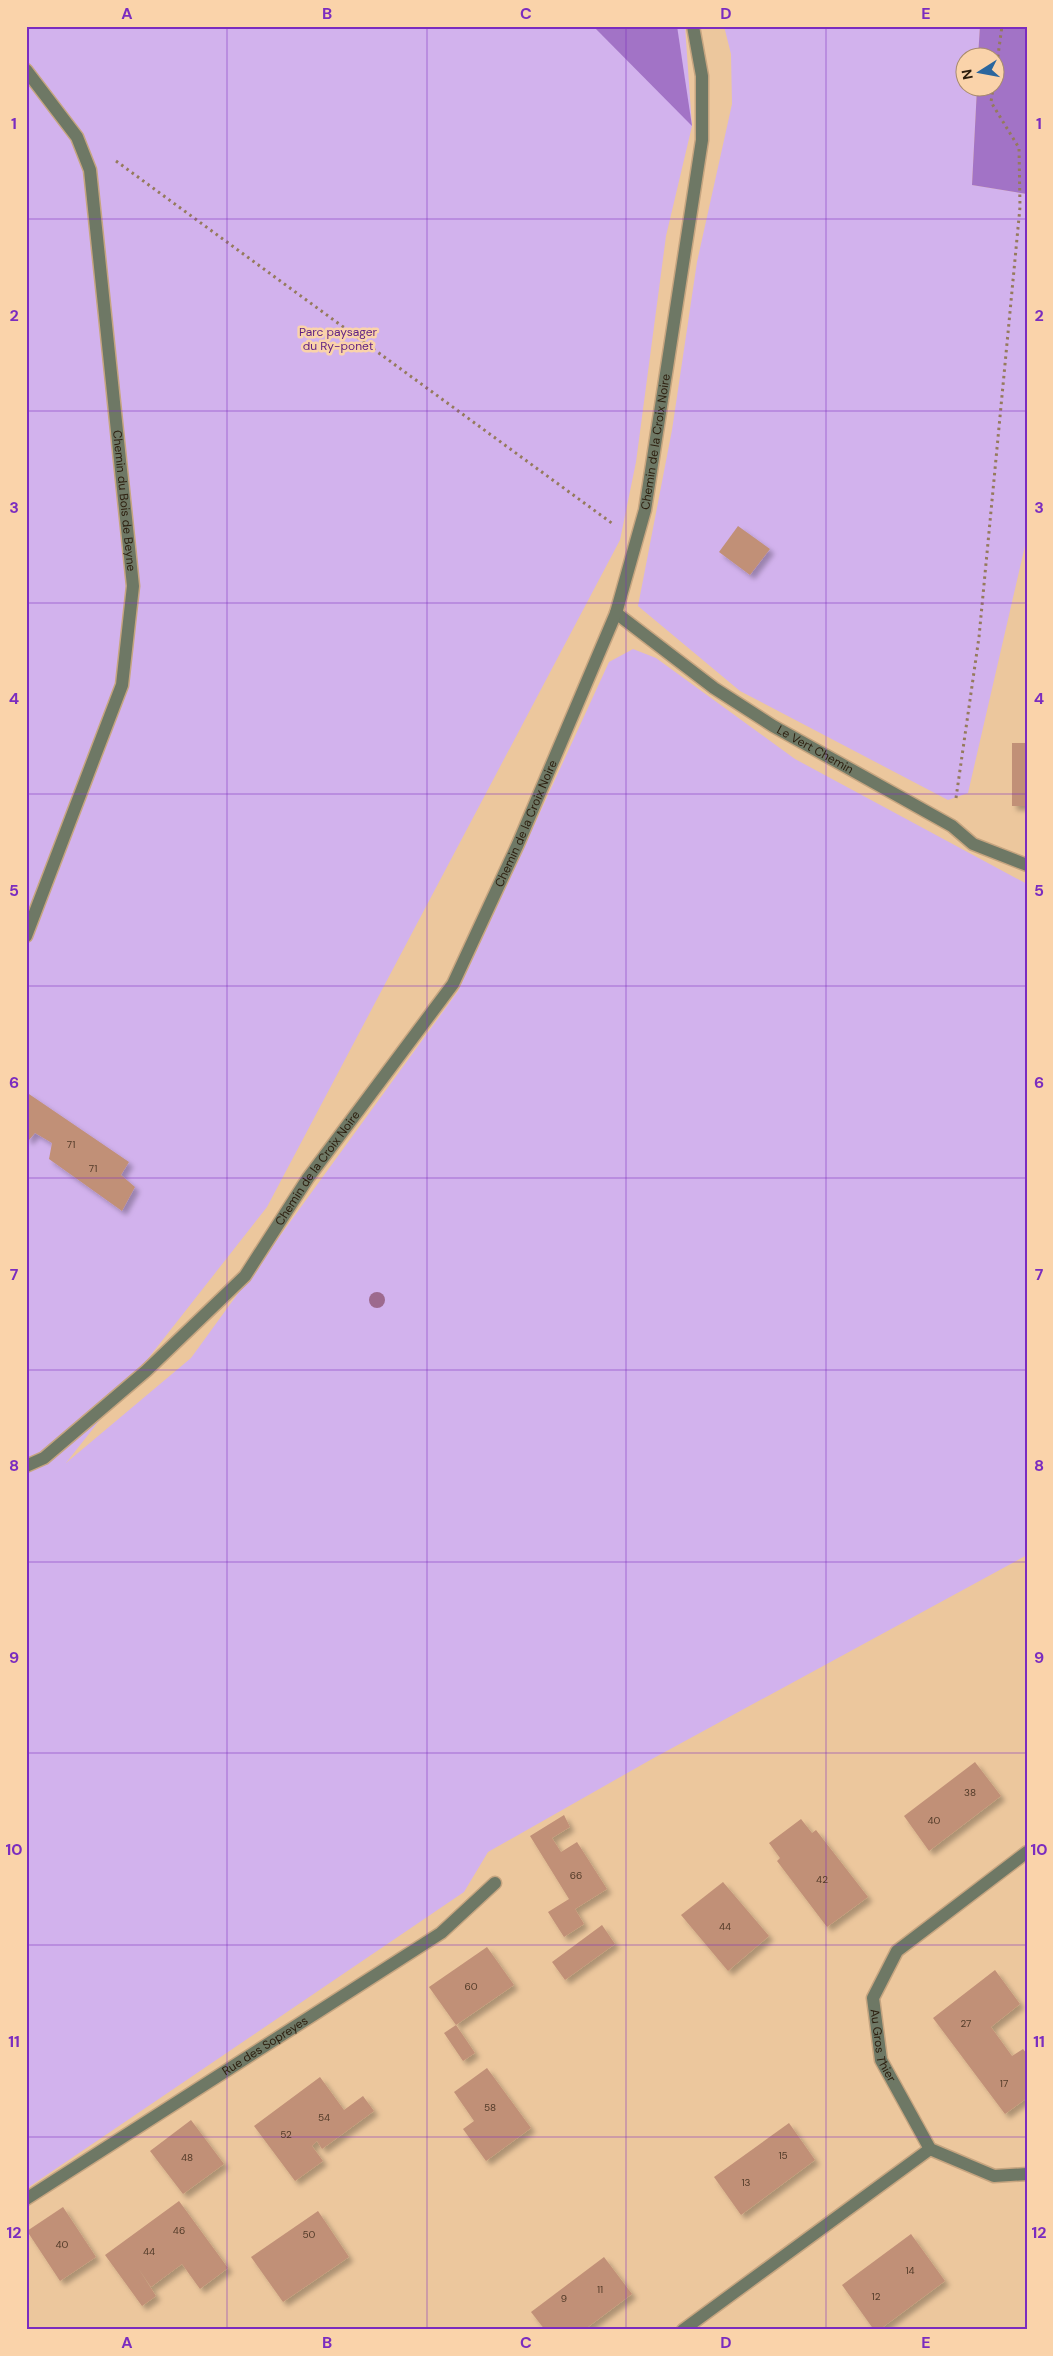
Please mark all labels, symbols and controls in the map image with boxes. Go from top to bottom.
text: A [121,3,133,24]
text: B [322,3,332,24]
text: C [520,3,532,24]
text: D [720,3,732,24]
text: E [921,3,931,24]
north arrow [956,48,1006,98]
text: N [957,68,977,81]
text: 1 [11,113,17,134]
text: 1 [1036,113,1042,134]
text: 2 [9,305,19,326]
text: 2 [1034,305,1044,326]
park label: Parc paysager du Ry-ponet [299,324,378,354]
street label: Chemin de la Croix Noire [637,372,674,511]
street label: Chemin du Bois de Beyne [109,429,139,572]
text: 3 [9,497,19,518]
text: 3 [1034,497,1044,518]
text: 4 [9,688,19,709]
text: 4 [1034,688,1044,709]
street label: Le Vert Chemin [774,722,857,777]
street label: Chemin de la Croix Noire [491,757,561,890]
text: 5 [9,880,19,901]
text: 5 [1034,880,1044,901]
text: 6 [9,1072,19,1093]
text: 6 [1034,1072,1044,1093]
street label: Chemin de la Croix Noire [271,1107,364,1229]
house number: 71 [67,1138,75,1151]
house number: 71 [89,1162,97,1175]
text: 7 [10,1264,19,1285]
text: 7 [1035,1264,1044,1285]
text: 8 [9,1455,19,1476]
text: 8 [1034,1455,1044,1476]
text: 9 [9,1647,19,1668]
text: 9 [1034,1647,1044,1668]
house number: 38 [964,1786,976,1799]
house number: 40 [928,1814,941,1827]
text: 10 [5,1839,23,1860]
text: 10 [1030,1839,1048,1860]
house number: 66 [570,1869,582,1882]
house number: 42 [816,1873,828,1886]
house number: 44 [719,1920,731,1933]
house number: 60 [464,1980,478,1993]
street label: Au Gros Thier [866,2008,900,2085]
street label: Rue des Sopreyes [219,2012,311,2079]
house number: 27 [961,2017,971,2030]
text: 11 [8,2031,20,2052]
text: 11 [1033,2031,1045,2052]
house number: 17 [1000,2077,1008,2090]
house number: 58 [484,2101,496,2114]
house number: 54 [318,2111,330,2124]
house number: 52 [280,2128,292,2141]
house number: 15 [778,2149,788,2162]
house number: 48 [181,2151,193,2164]
house number: 13 [741,2176,751,2189]
text: 12 [6,2222,22,2243]
text: 12 [1031,2222,1047,2243]
house number: 46 [173,2224,185,2237]
house number: 50 [303,2228,316,2241]
house number: 40 [56,2238,69,2251]
house number: 44 [143,2245,155,2258]
house number: 14 [905,2264,915,2277]
house number: 11 [597,2283,603,2296]
house number: 12 [872,2290,881,2303]
house number: 9 [561,2292,567,2305]
text: A [121,2332,133,2353]
text: B [322,2332,332,2353]
text: C [520,2332,532,2353]
text: D [720,2332,732,2353]
text: E [921,2332,931,2353]

